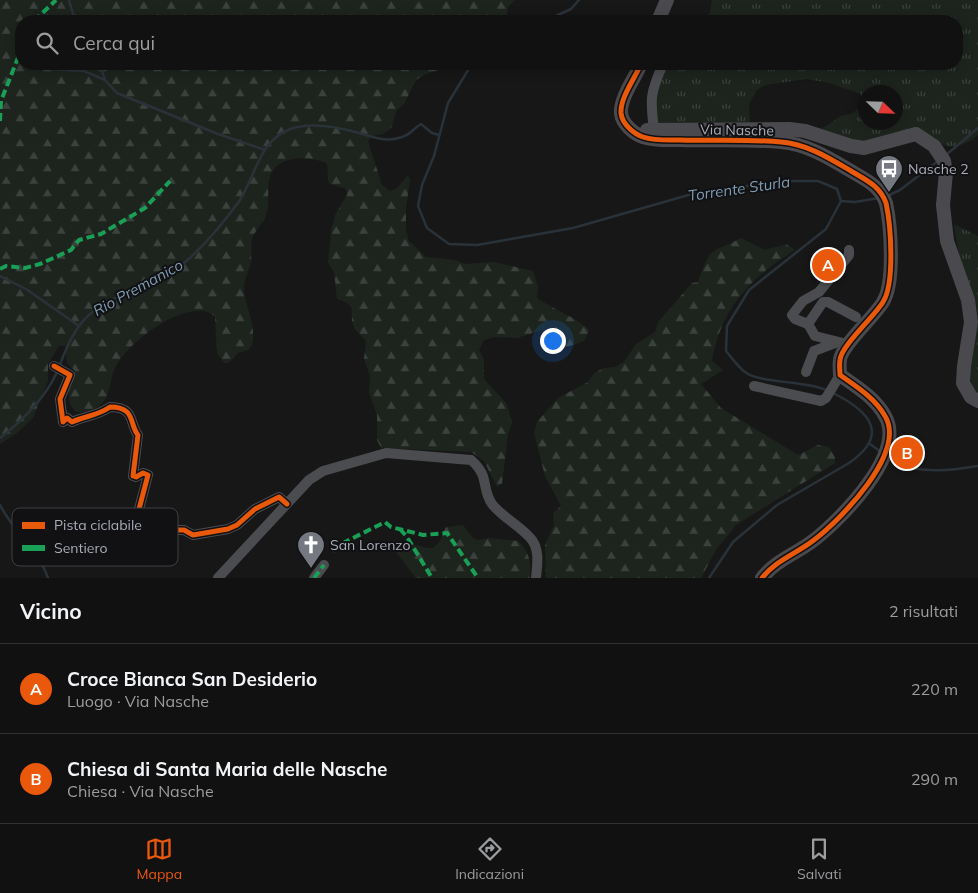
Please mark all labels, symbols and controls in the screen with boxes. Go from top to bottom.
search box [15,15,963,70]
icon: search [33,29,61,57]
text: Cerca qui [73,31,155,55]
north arrow [858,85,903,130]
street label: Via Nasche [700,120,774,140]
bus stop icon: Nasche 2 [874,154,904,193]
place label: Nasche 2 [908,160,969,178]
water label: Torrente Sturla [687,172,791,205]
pin: A [812,246,844,284]
water label: Rio Premanico [89,255,186,320]
your location [540,328,566,354]
pin: B [891,434,923,472]
legend [12,508,178,566]
text: Pista ciclabile [54,516,142,534]
church icon: San Lorenzo [296,530,326,569]
place label: San Lorenzo [330,536,410,554]
text: Sentiero [54,539,107,557]
text: Vicino [20,598,82,624]
text: 2 risultati [889,601,958,621]
text: Croce Bianca San Desiderio [67,667,317,691]
text: A [30,679,42,699]
text: 220 m [911,679,958,699]
text: Luogo · Via Nasche [67,691,209,711]
text: Chiesa di Santa Maria delle Nasche [67,757,388,781]
text: B [30,769,42,789]
text: 290 m [911,769,958,789]
text: Chiesa · Via Nasche [67,781,214,801]
tab: Mappa [137,835,182,883]
tab: Indicazioni [455,835,524,883]
tab: Salvati [797,835,841,883]

